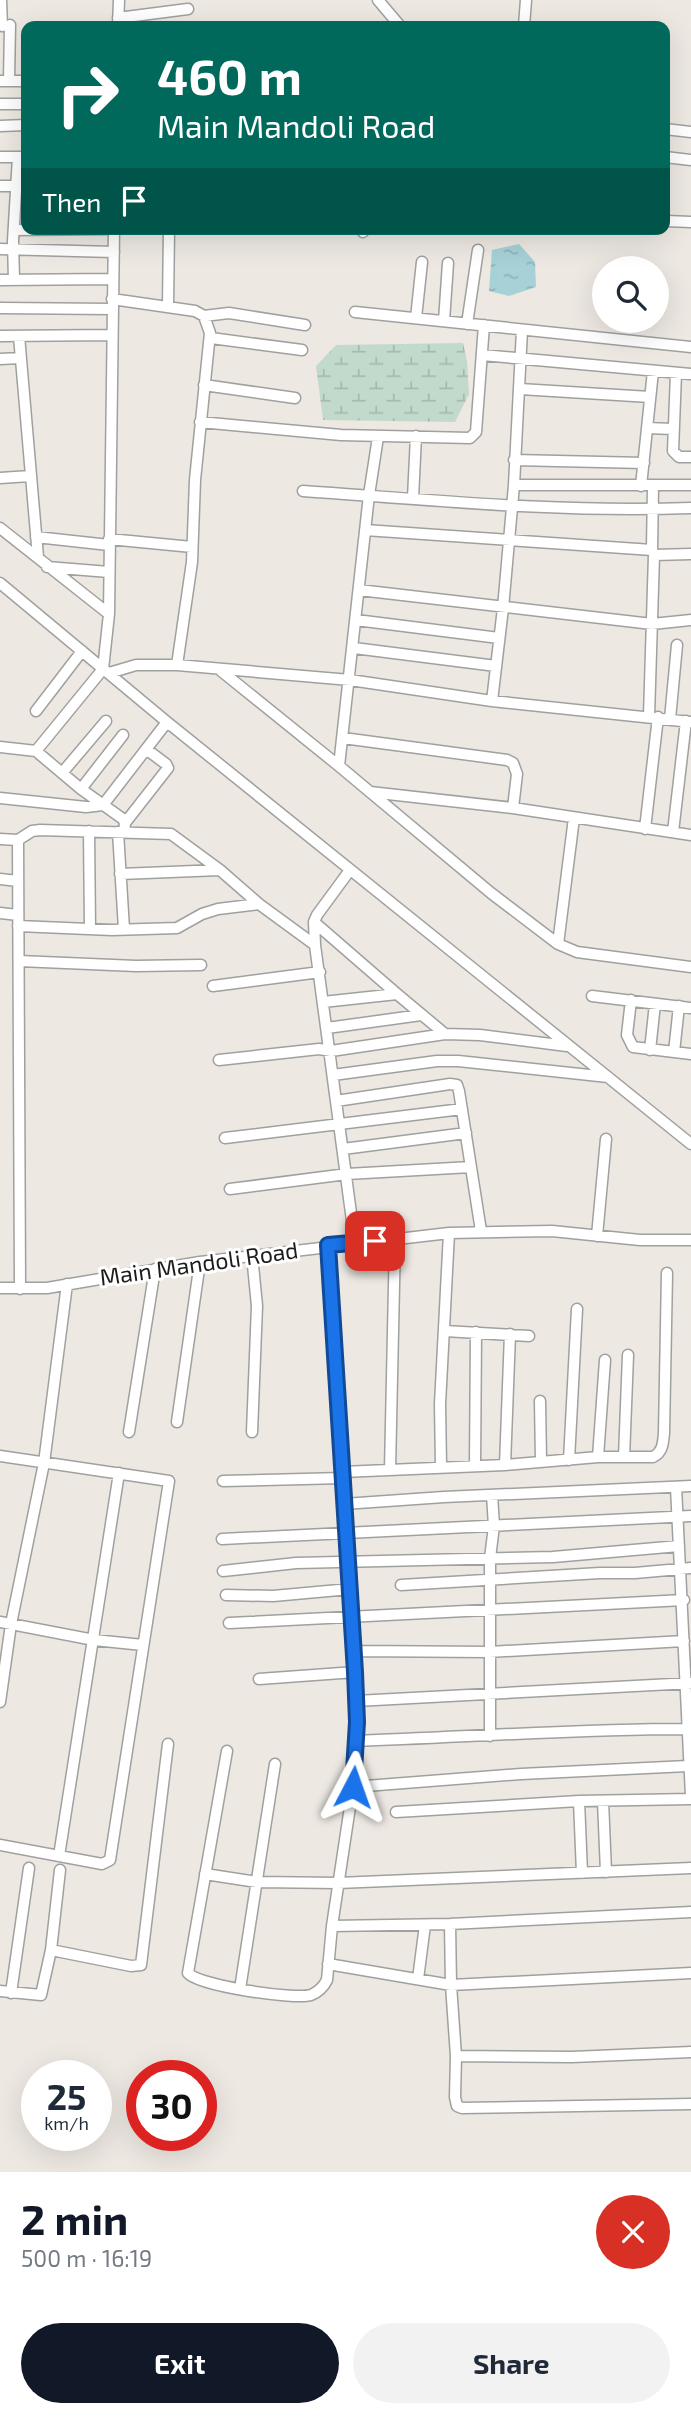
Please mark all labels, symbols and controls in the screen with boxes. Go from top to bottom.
text: 460 m [157,46,302,105]
icon: right [42,49,133,140]
text: Main Mandoli Road [157,106,435,144]
icon: arrive [115,182,153,220]
text: Then [42,186,101,217]
map controls [592,256,669,333]
button: search [592,256,669,333]
pin [345,1211,405,1271]
icon: arrive [356,1222,394,1260]
street label: Main Mandoli Road [98,1235,300,1291]
position arrow [316,1750,390,1824]
speed limit sign: 30 [126,2060,217,2151]
text: 25 [47,2075,86,2117]
text: km/h [44,2112,89,2134]
text: 2 min [21,2193,128,2243]
button: close [596,2195,670,2269]
text: 500 m · 16:19 [21,2244,152,2272]
button: Exit [21,2323,339,2403]
button: Share [353,2323,670,2403]

